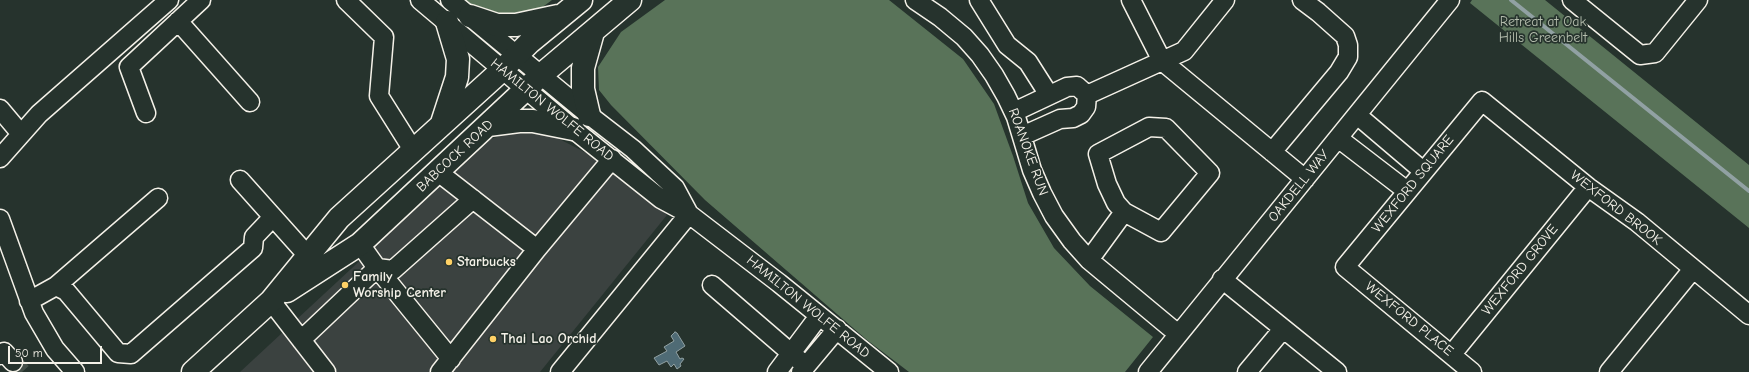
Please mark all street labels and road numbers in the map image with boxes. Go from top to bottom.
street label: HAMILTON WOLFE ROAD [487,55,617,165]
street label: ROANOKE RUN [1004,106,1052,198]
street label: BABCOCK ROAD [413,116,497,196]
street label: WEXFORD SQUARE [1368,132,1458,236]
street label: OAKDELL WAY [1265,147,1333,225]
street label: WEXFORD BROOK [1567,167,1665,249]
street label: WEXFORD GROVE [1478,221,1562,319]
street label: HAMILTON WOLFE ROAD [743,252,873,362]
street label: WEXFORD PLACE [1361,278,1457,360]

